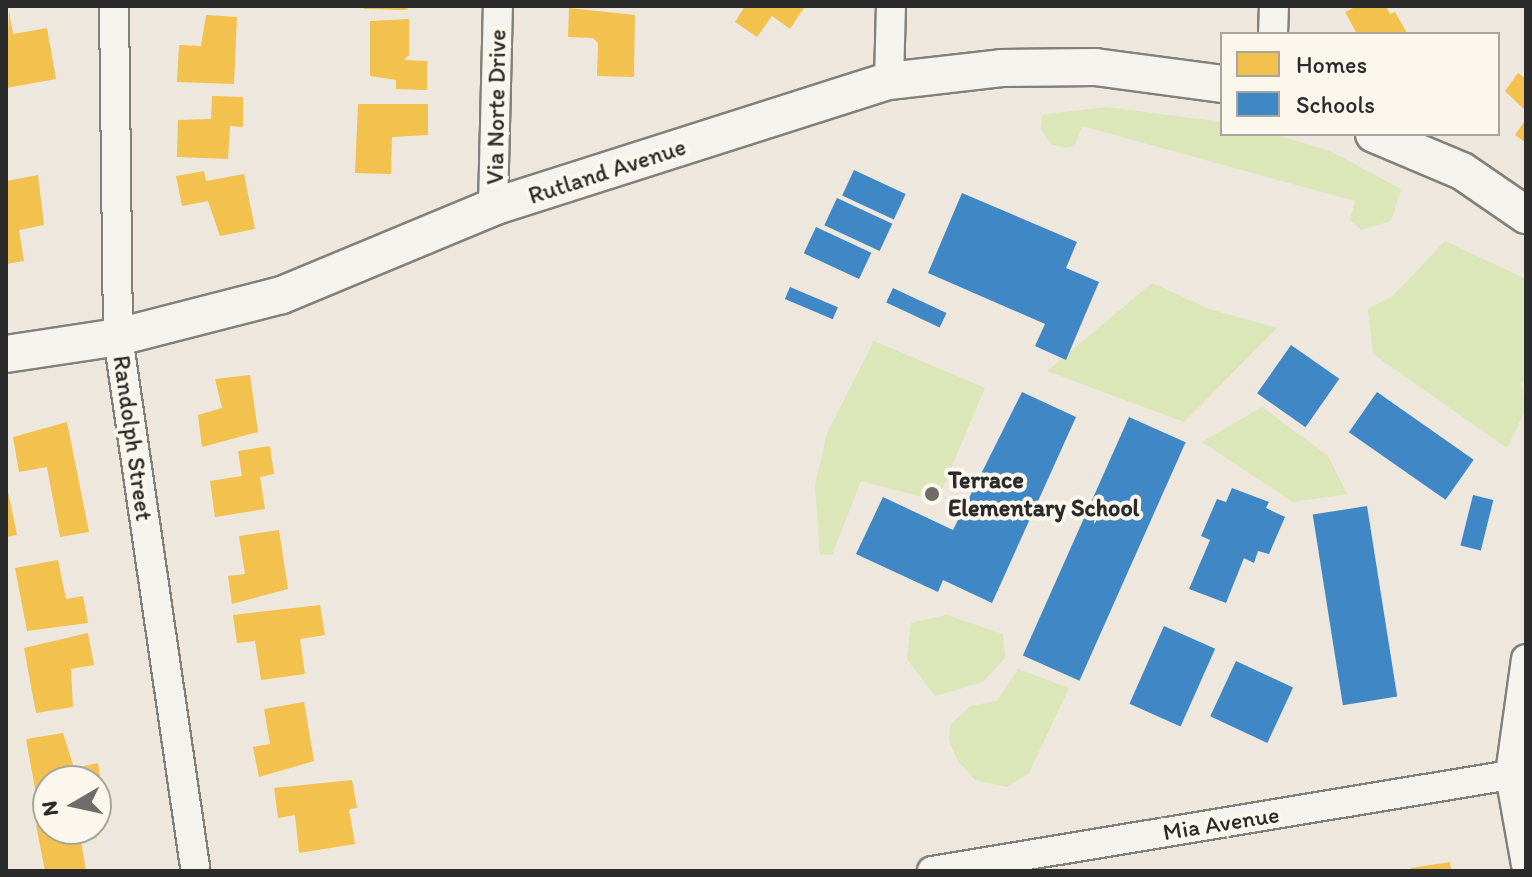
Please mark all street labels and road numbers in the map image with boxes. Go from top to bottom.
street label: Via Norte Drive [480,29,512,185]
street label: Rutland Avenue [525,132,689,210]
street label: Randolph Street [107,354,159,522]
street label: Mia Avenue [1161,800,1281,846]

